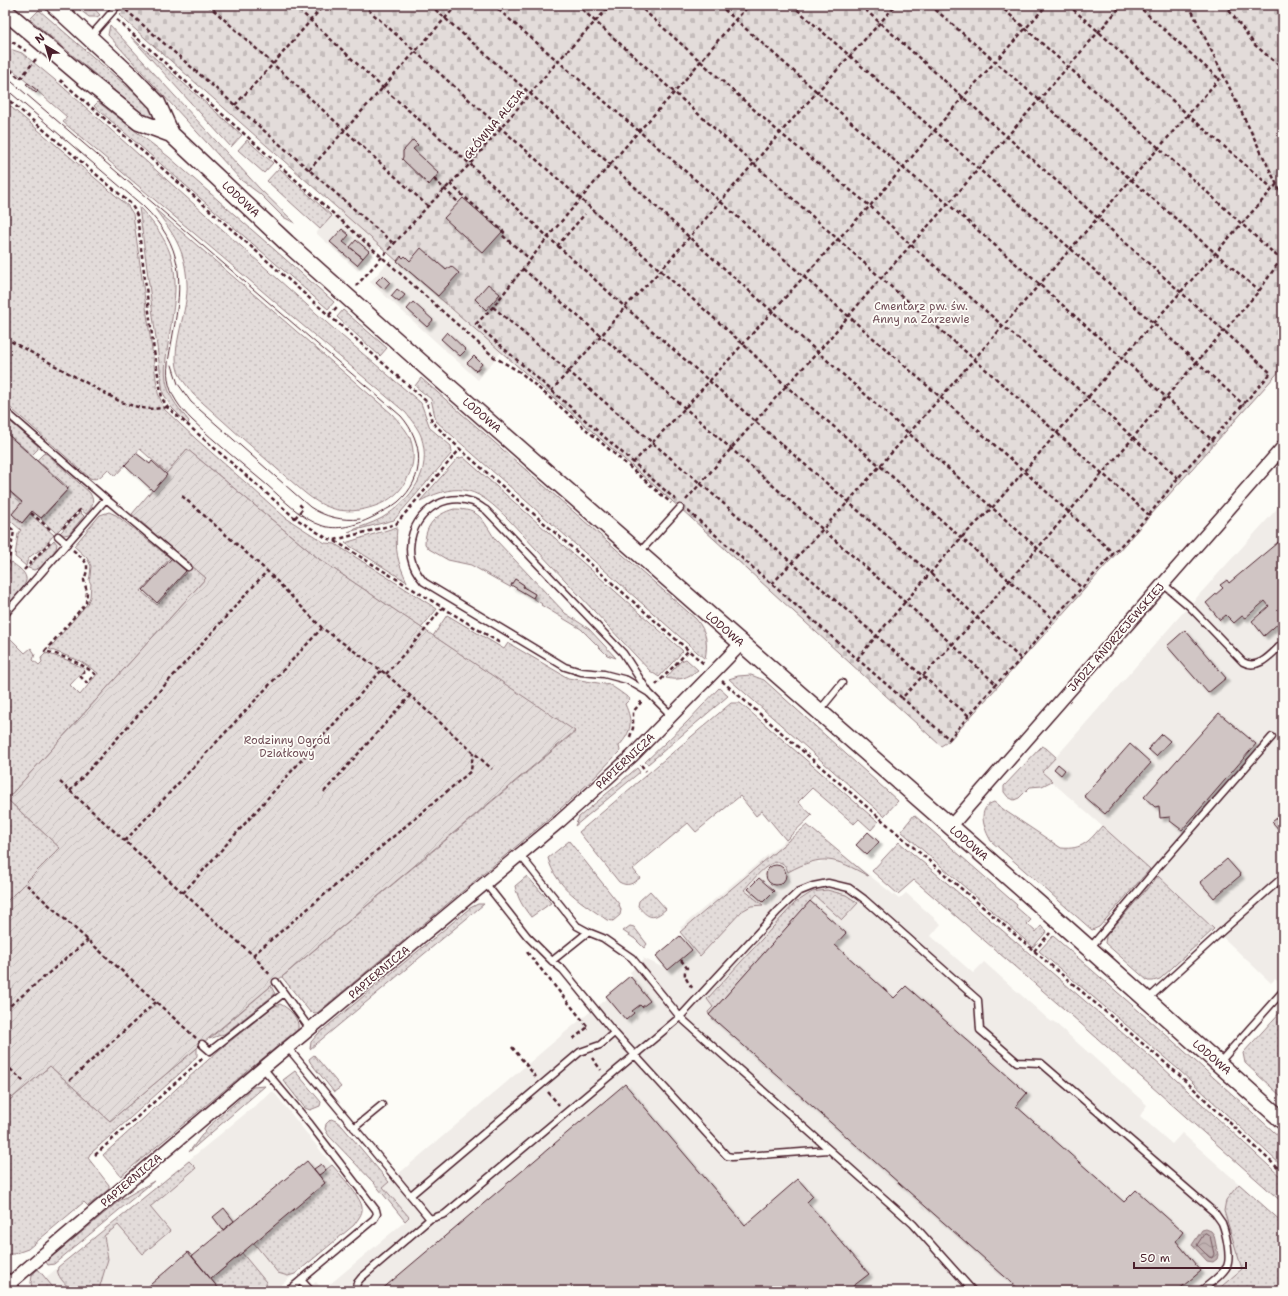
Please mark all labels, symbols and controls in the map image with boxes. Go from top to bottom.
north arrow [26,26,66,66]
text: N [32,30,48,47]
street label: GŁÓWNA ALEJA [460,85,528,163]
street label: LODOWA [218,178,263,221]
park label: Cmentarz pw. św. Anny na Zarzewie [872,299,970,327]
street label: LODOWA [459,394,504,436]
street label: JADZI ANDRZEJEWSKIEJ [1065,579,1168,695]
street label: LODOWA [702,608,747,650]
street label: PAPIERNICZA [593,730,658,793]
park label: Rodzinny Ogród Działkowy [244,733,330,761]
street label: LODOWA [946,822,991,864]
street label: PAPIERNICZA [346,942,413,1002]
street label: LODOWA [1189,1036,1234,1078]
street label: PAPIERNICZA [98,1150,165,1210]
scale bar [1134,1244,1246,1270]
text: 50 m [1140,1250,1170,1266]

